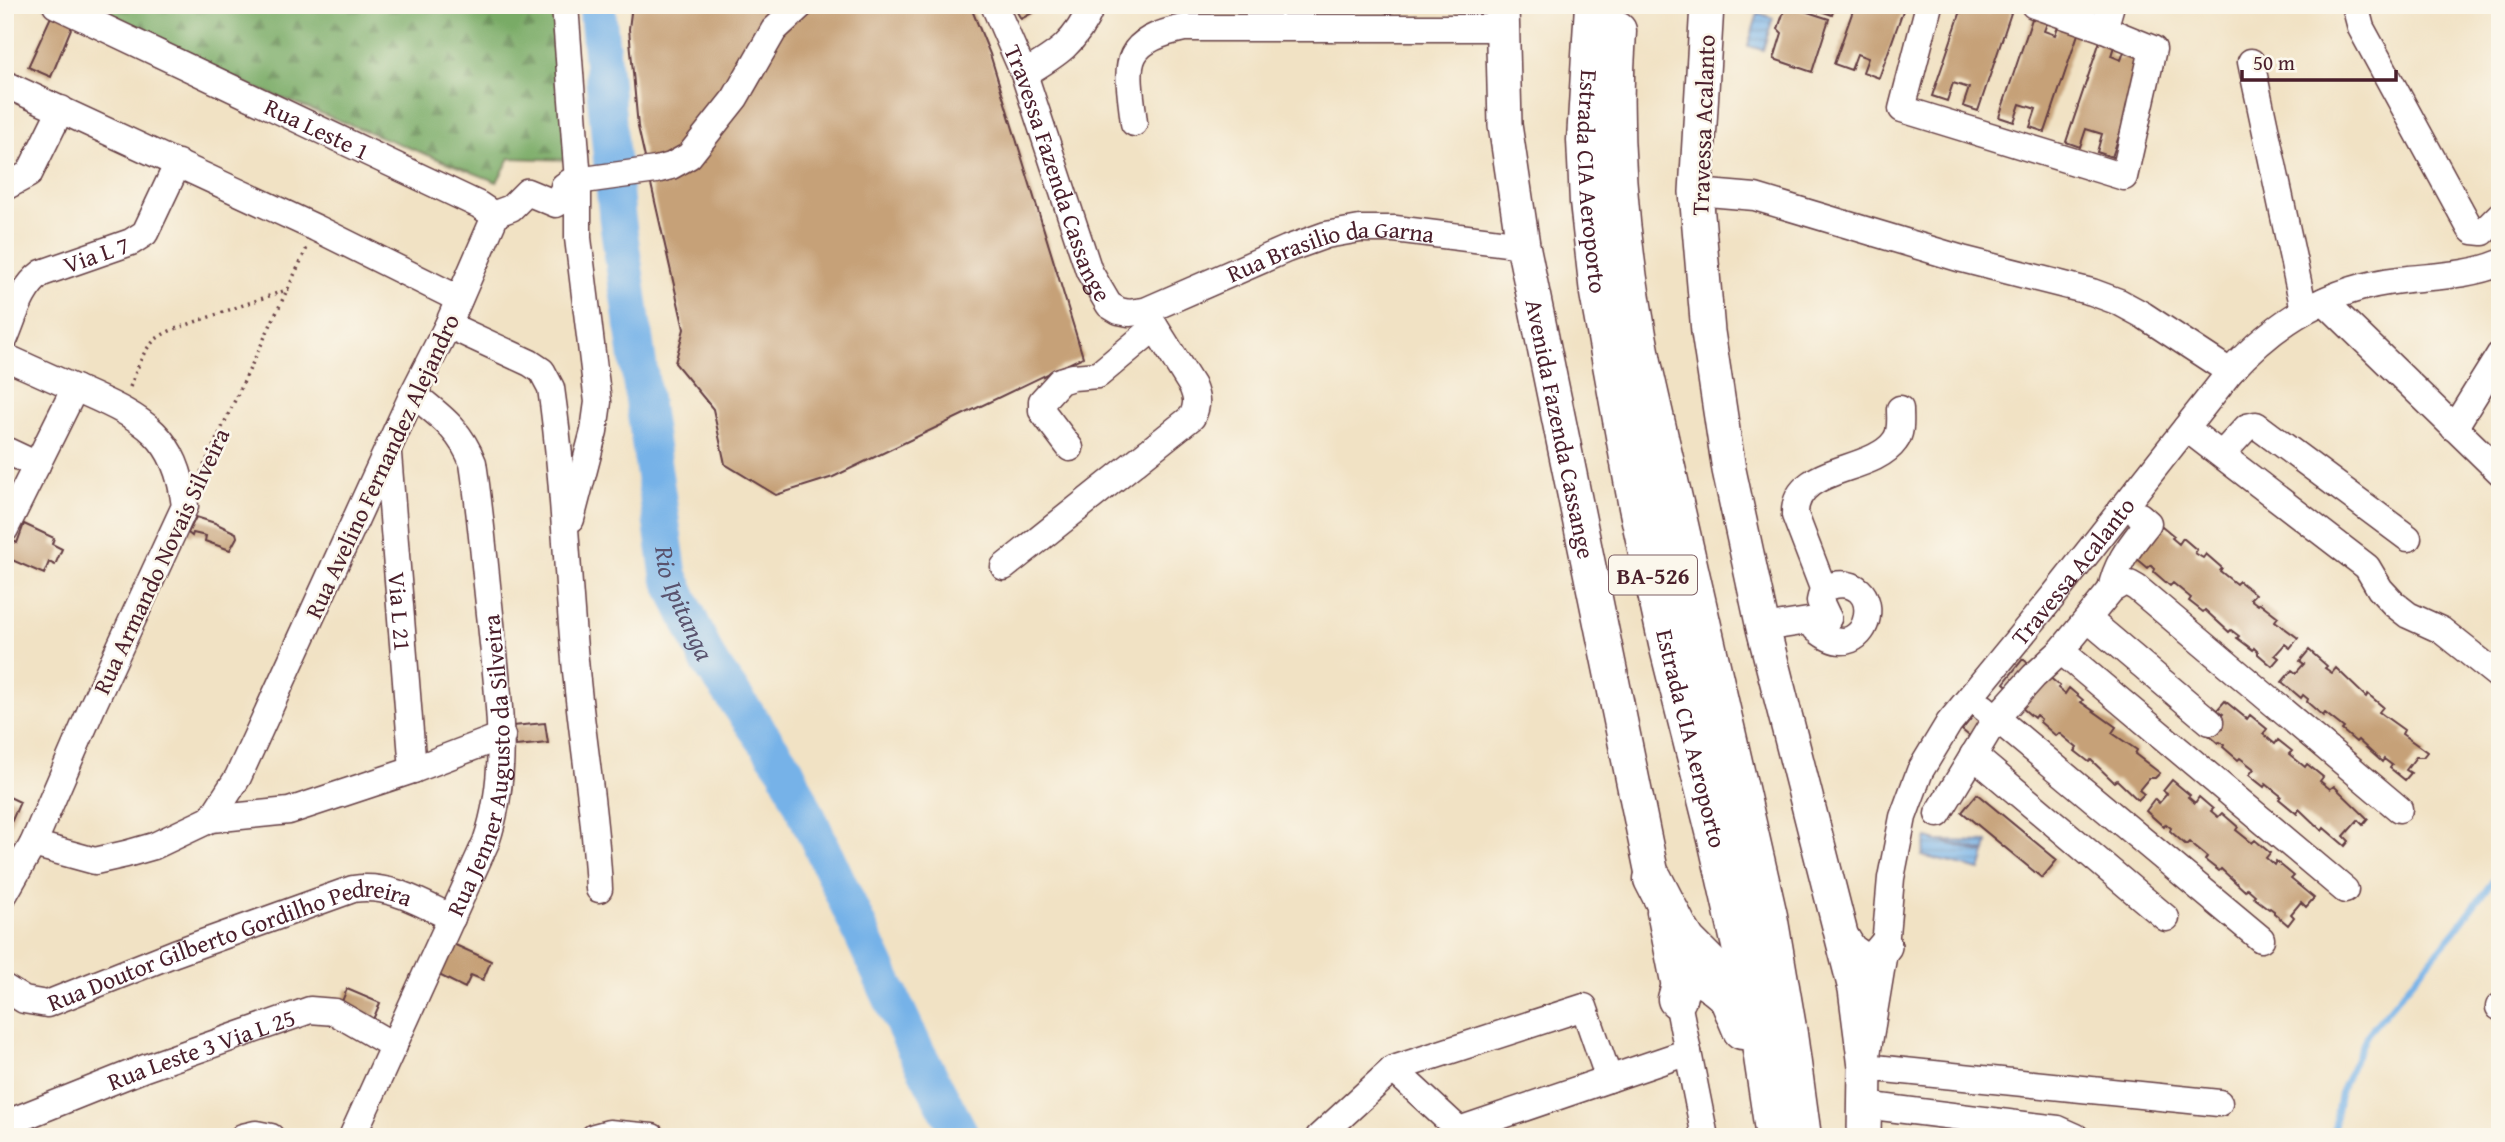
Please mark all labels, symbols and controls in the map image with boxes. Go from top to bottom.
street label: Travessa Acalanto [1682,34,1724,216]
scale bar [2242,38,2396,82]
street label: Travessa Fazenda Cassange [996,39,1121,308]
text: 50 m [2253,47,2295,78]
street label: Estrada CIA Aeroporto [1568,69,1616,295]
street label: Rua Leste 1 [259,89,376,168]
street label: Rua Brasilio da Garna [1221,212,1437,291]
street label: Via L 7 [58,227,134,282]
street label: Avenida Fazenda Cassange [1517,296,1604,562]
street label: Rua Avelino Fernandez Alejandro [296,308,468,624]
street label: Rua Armando Novais Silveira [84,422,238,700]
street label: Travessa Acalanto [2002,489,2143,653]
water label: Rio Ipitanga [645,542,725,667]
road number: BA-526 [1609,555,1697,594]
street label: Via L 21 [380,571,421,652]
street label: Rua Jenner Augusto da Silveira [437,612,518,922]
street label: Estrada CIA Aeroporto [1648,626,1736,851]
street label: Rua Doutor Gilberto Gordilho Pedreira [42,870,418,1020]
street label: Rua Leste 3 Via L 25 [102,999,300,1099]

